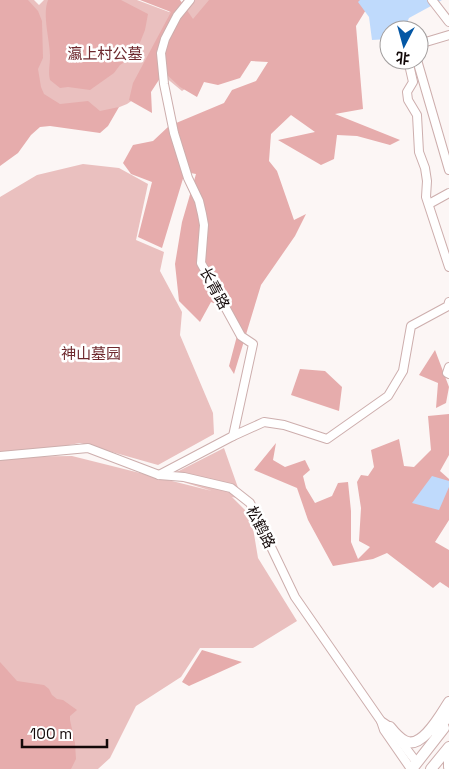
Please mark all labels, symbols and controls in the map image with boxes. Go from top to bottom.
north arrow [379,20,429,70]
park label: 瀛上村公墓 [67,44,143,63]
text: 北 [395,48,411,68]
street label: 长青路 [196,264,234,312]
park label: 神山墓园 [61,344,121,363]
street label: 松鹤路 [242,503,280,551]
scale bar [22,716,108,748]
text: 100 m [30,724,72,743]

